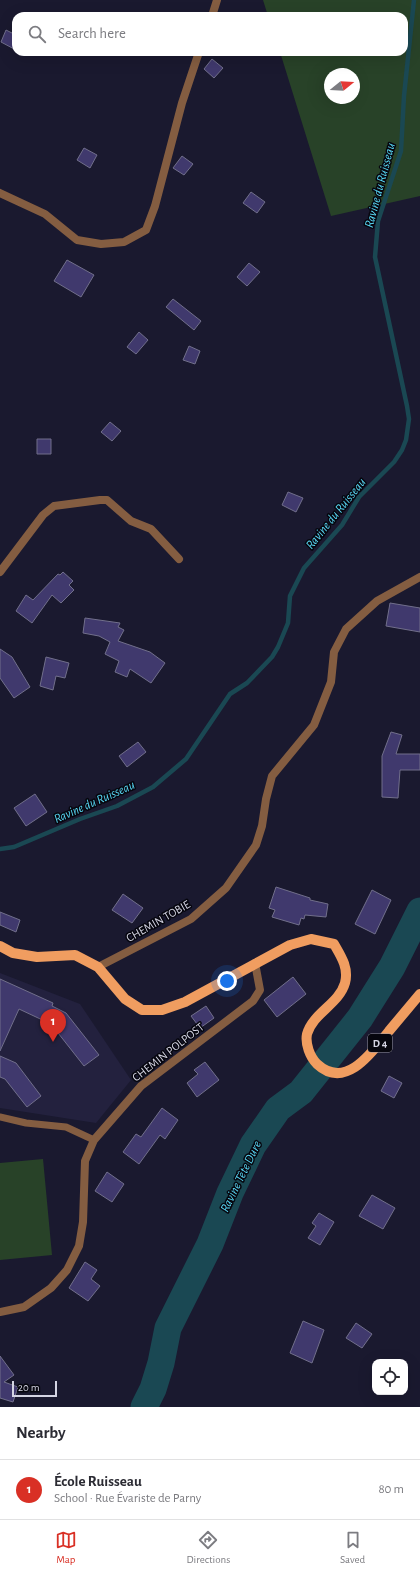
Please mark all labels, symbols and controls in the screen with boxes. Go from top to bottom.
search box [12,12,408,56]
icon: search [26,23,48,45]
text: Search here [58,26,126,41]
north arrow [324,68,360,104]
water label: Ravine du Ruisseau [363,142,398,229]
water label: Ravine du Ruisseau [304,476,369,552]
water label: Ravine du Ruisseau [52,779,137,826]
street label: CHEMIN TOBIE [124,898,192,944]
your location [217,971,237,991]
pin: 1 [40,1009,66,1042]
street label: CHEMIN POLPOST [130,1020,206,1084]
road number: D 4 [368,1034,392,1052]
water label: Ravine Tête Dure [219,1139,264,1214]
map controls [372,1359,408,1395]
button: locate [372,1359,408,1395]
scale bar [12,1379,57,1398]
text: 20 m [18,1382,39,1393]
text: Nearby [16,1424,66,1441]
text: École Ruisseau [54,1474,142,1489]
text: 1 [27,1483,31,1496]
text: 80 m [378,1483,404,1496]
text: School · Rue Évariste de Parny [54,1492,201,1505]
tab: Map [55,1529,77,1566]
tab: Directions [186,1529,230,1566]
tab: Saved [340,1529,365,1566]

